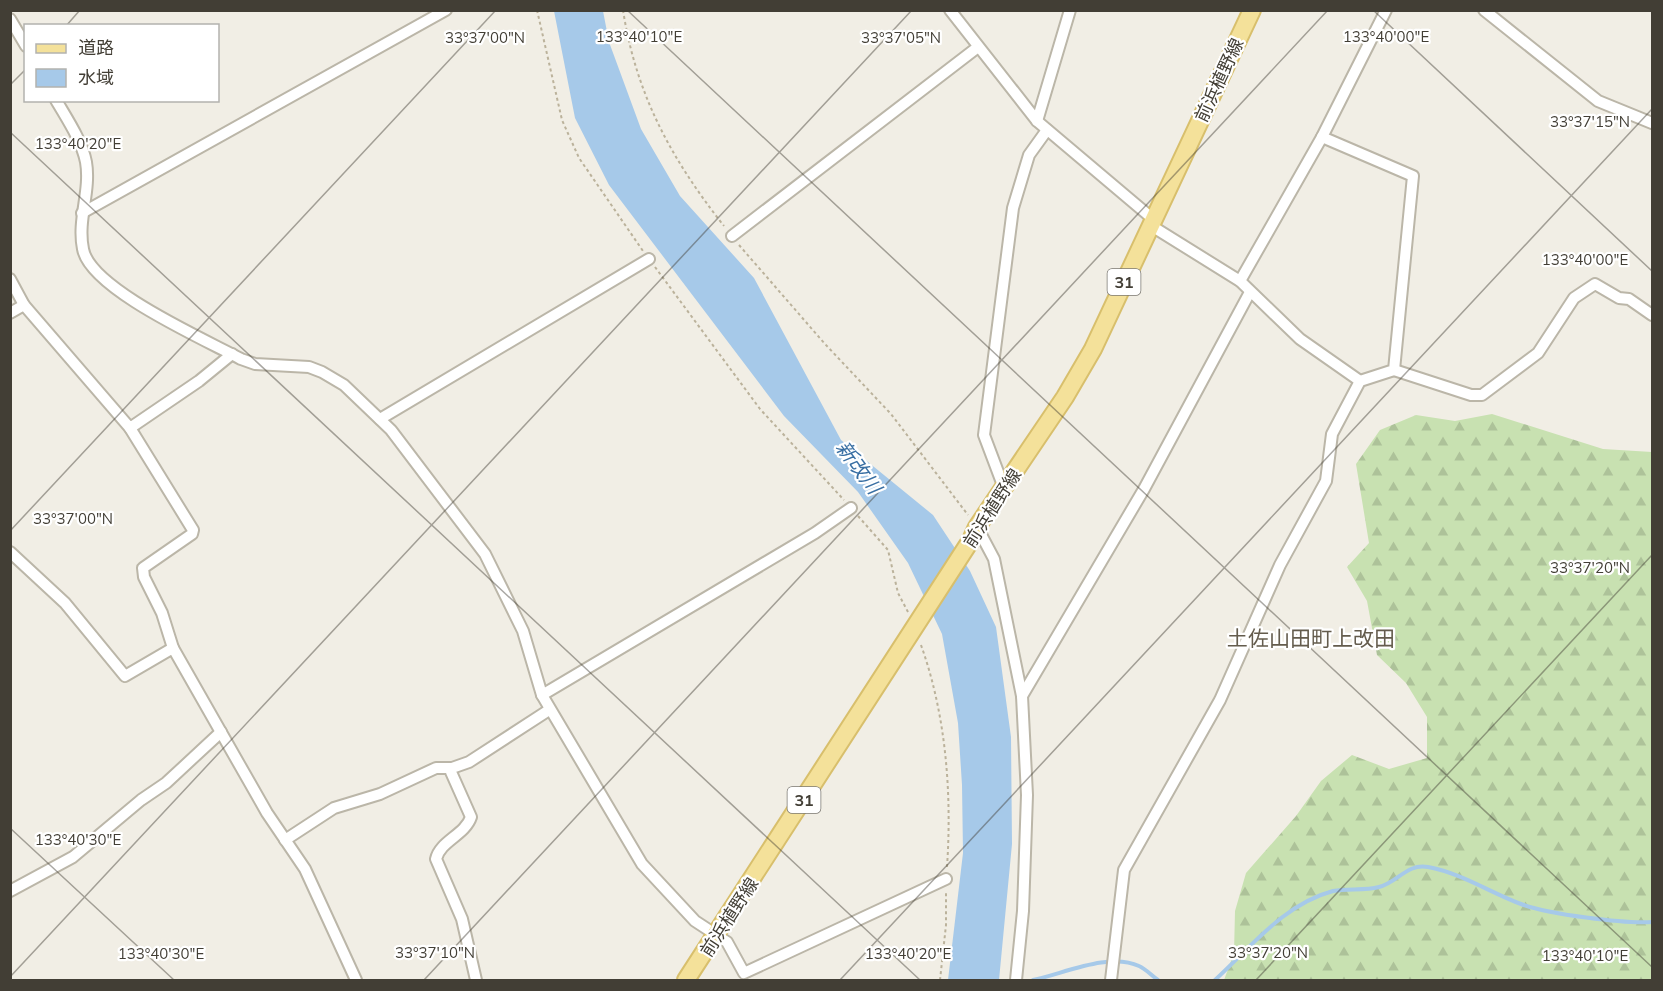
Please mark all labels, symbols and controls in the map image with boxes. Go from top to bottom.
legend [24,24,219,102]
text: 133°40'10"E [596,27,682,46]
text: 133°40'00"E [1343,27,1429,46]
text: 33°37'00"N [445,28,525,47]
text: 33°37'05"N [861,28,941,47]
street label: 前浜植野線 [1190,34,1248,126]
text: 道路 [78,36,114,59]
text: 水域 [78,66,114,89]
text: 33°37'15"N [1550,112,1630,131]
text: 133°40'20"E [35,134,121,153]
text: 133°40'00"E [1542,250,1628,269]
road number: 31 [1108,269,1140,295]
water label: 新改川 [831,436,888,500]
street label: 前浜植野線 [958,464,1026,552]
text: 33°37'00"N [33,509,113,528]
text: 33°37'20"N [1550,558,1630,577]
district label: 土佐山田町上改田 [1227,625,1395,651]
road number: 31 [788,787,820,813]
text: 133°40'30"E [35,830,121,849]
street label: 前浜植野線 [695,873,763,961]
text: 33°37'10"N [395,943,475,962]
text: 33°37'20"N [1228,943,1308,962]
text: 133°40'30"E [118,944,204,963]
text: 133°40'20"E [865,944,951,963]
text: 133°40'10"E [1542,946,1628,965]

